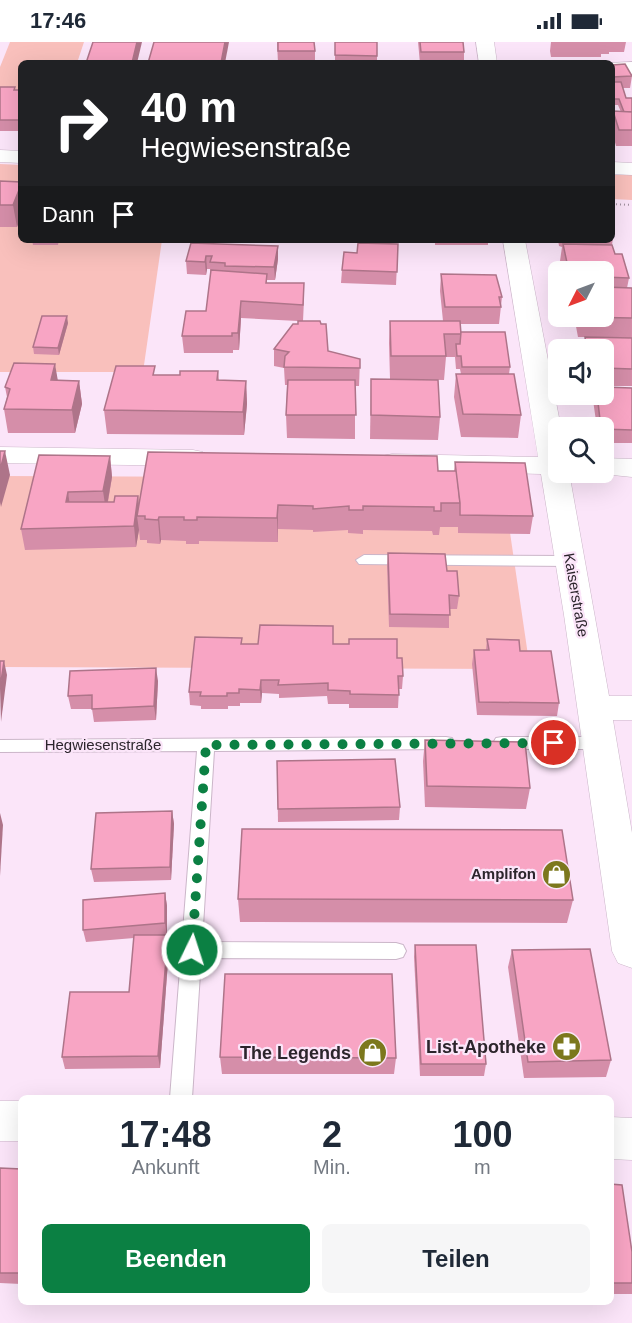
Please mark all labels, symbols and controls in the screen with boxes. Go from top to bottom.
text: 17:46 [30,8,86,33]
icon: right [42,84,120,162]
text: 40 m [141,84,237,131]
text: Hegwiesenstraße [141,133,351,163]
icon: arrive [107,198,140,231]
text: Dann [42,202,95,227]
north arrow [548,261,614,327]
map controls [548,261,614,483]
button: sound [548,339,614,405]
button: search [548,417,614,483]
street label: Kaiserstraße [561,552,592,638]
pin [528,717,579,768]
icon: arrive [537,726,570,759]
street label: Hegwiesenstraße [45,736,161,753]
shop icon: Amplifon [541,858,573,890]
place label: Amplifon [471,865,536,882]
position arrow [160,918,224,982]
pharmacy icon: List-Apotheke [551,1031,583,1063]
shop icon: The Legends [356,1037,388,1069]
place label: List-Apotheke [426,1037,546,1057]
place label: The Legends [240,1043,351,1063]
text: 17:48 [120,1114,212,1155]
text: 2 [322,1114,342,1155]
text: 100 [452,1114,512,1155]
text: Ankunft [132,1156,199,1178]
text: Min. [313,1156,351,1178]
text: m [474,1156,491,1178]
button: Beenden [42,1224,310,1293]
button: Teilen [322,1224,590,1293]

